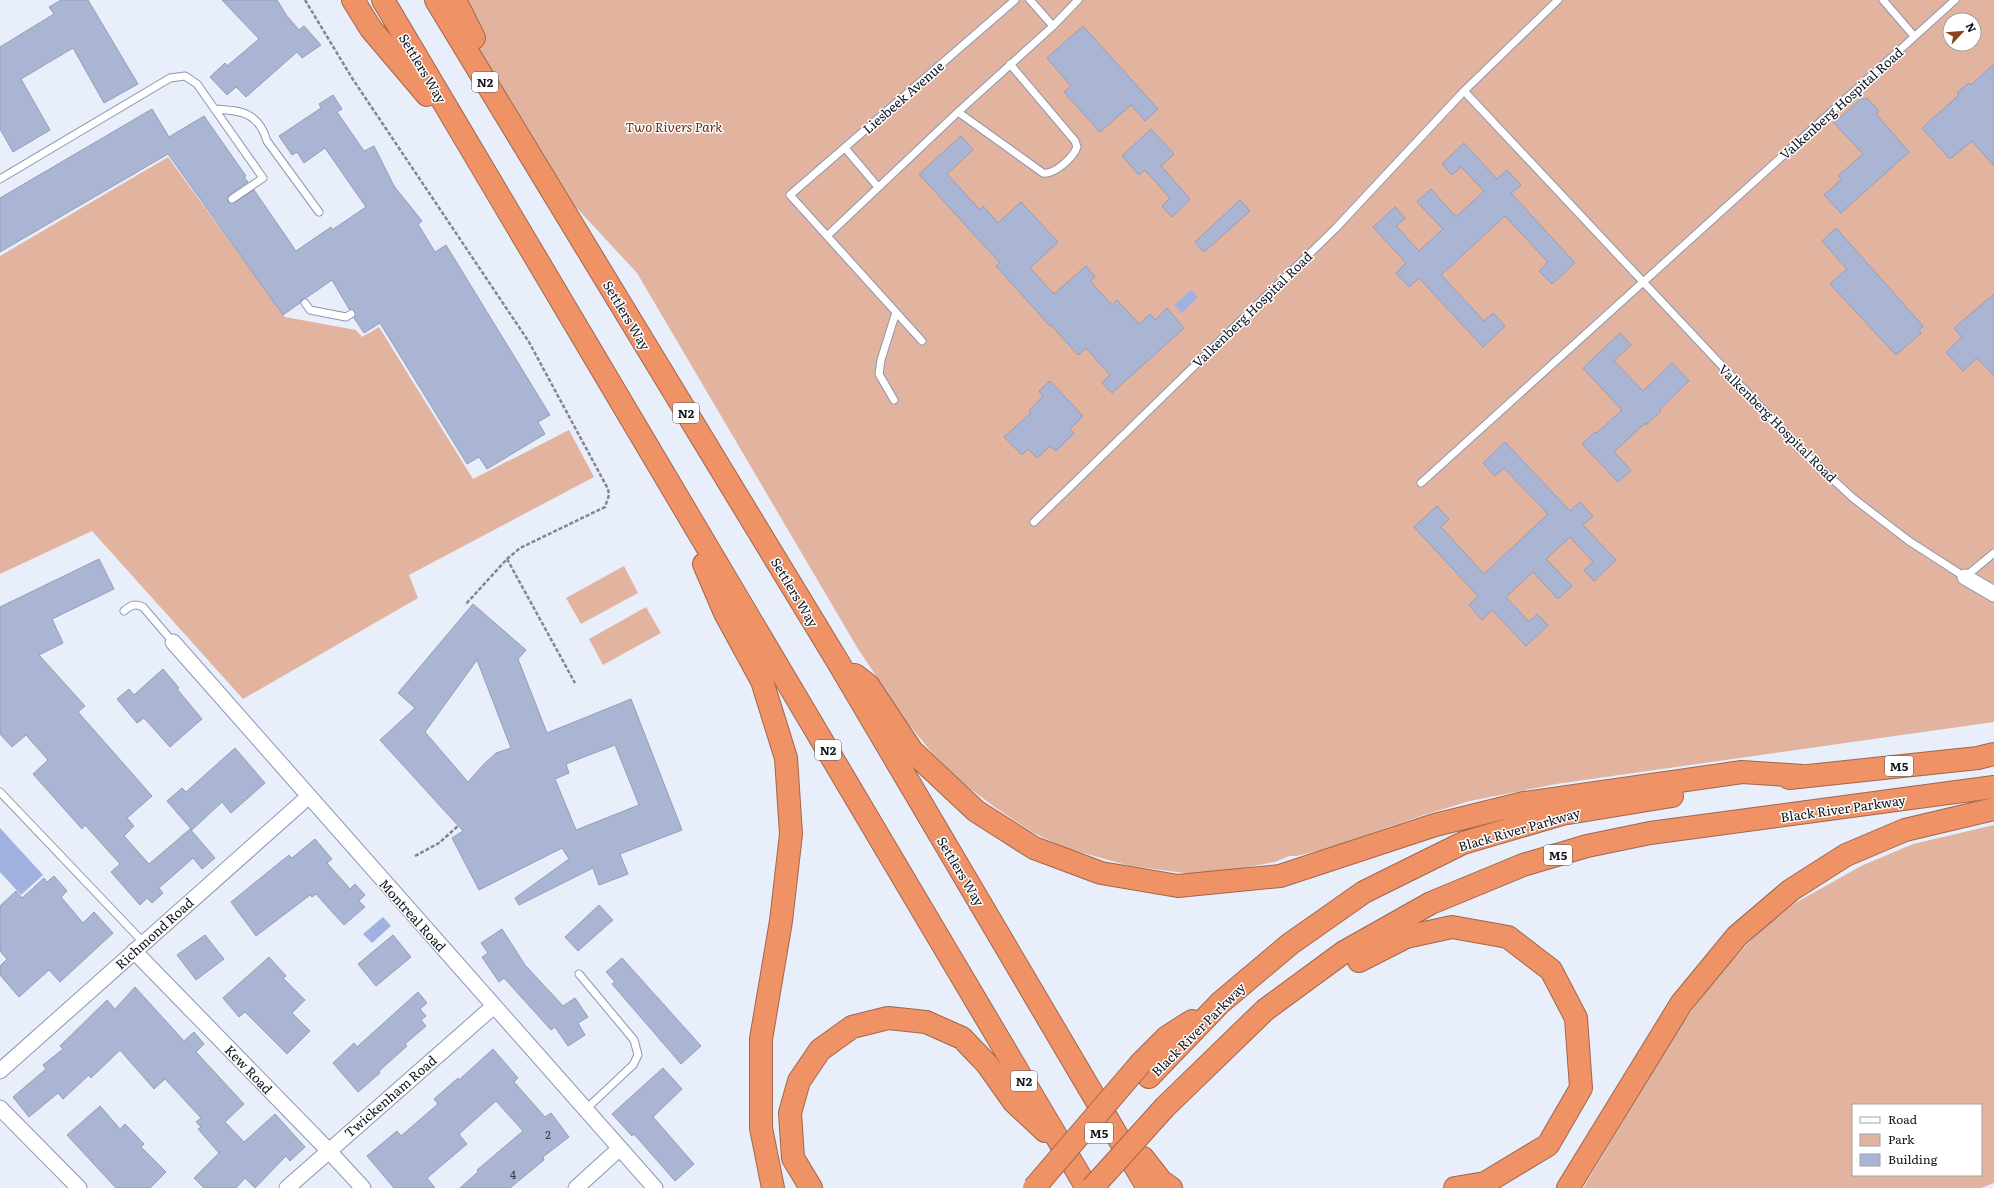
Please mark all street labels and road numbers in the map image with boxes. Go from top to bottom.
street label: Settlers Way [395,30,452,107]
street label: Valkenberg Hospital Road [1775,42,1907,164]
street label: Liesbeek Avenue [858,56,948,138]
road number: N2 [472,72,498,92]
street label: Valkenberg Hospital Road [1188,247,1316,371]
street label: Settlers Way [599,277,656,354]
street label: Valkenberg Hospital Road [1715,360,1841,486]
road number: N2 [673,403,699,423]
street label: Settlers Way [767,554,824,631]
road number: N2 [815,740,841,760]
road number: M5 [1885,756,1913,776]
street label: Black River Parkway [1779,790,1907,826]
street label: Black River Parkway [1456,802,1583,856]
street label: Settlers Way [933,833,990,910]
road number: M5 [1544,845,1572,865]
street label: Montreal Road [375,875,451,955]
street label: Richmond Road [111,893,197,973]
street label: Black River Parkway [1147,977,1250,1080]
street label: Kew Road [221,1040,277,1098]
street label: Twickenham Road [340,1051,440,1141]
road number: N2 [1011,1071,1037,1091]
road number: M5 [1085,1123,1113,1143]

